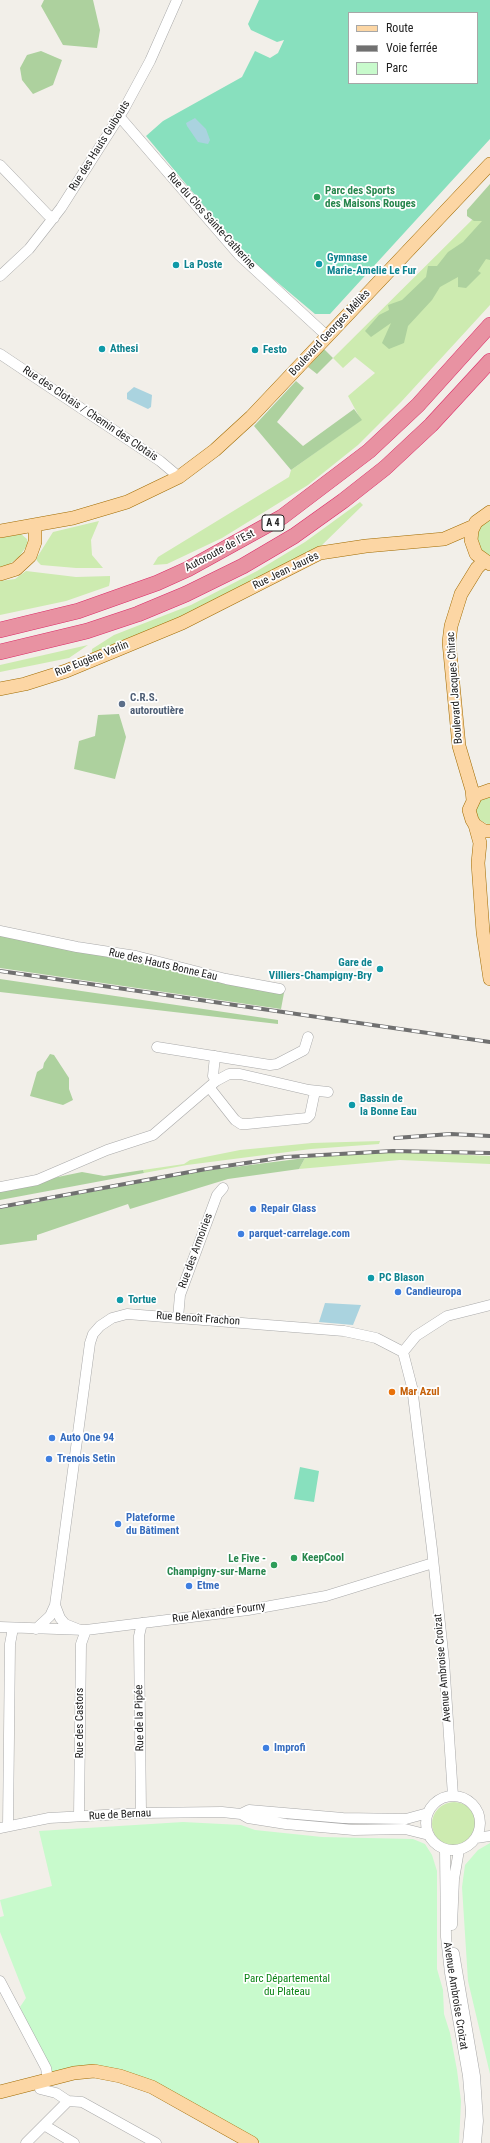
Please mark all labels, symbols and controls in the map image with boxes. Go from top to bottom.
legend [348,12,478,84]
text: Route [386,21,413,35]
text: Voie ferrée [386,41,437,55]
text: Parc [386,61,407,75]
street label: Rue des Hauts Guibouts [67,98,133,194]
street label: Rue du Clos Sainte-Catherine [164,170,258,272]
place label: Parc des Sports des Maisons Rouges [325,184,416,210]
marker: Parc des Sports des Maisons Rouges [312,192,322,202]
place label: Gymnase Marie-Amelie Le Fur [327,251,416,277]
place label: La Poste [184,258,222,272]
marker: Gymnase Marie-Amelie Le Fur [314,259,324,269]
marker: La Poste [171,260,181,270]
street label: Boulevard Georges Méliès [287,287,373,379]
place label: Athesi [110,342,138,356]
place label: Festo [263,343,287,357]
marker: Athesi [97,344,107,354]
marker: Festo [250,345,260,355]
street label: Rue des Clotais / Chemin des Clotais [20,364,160,464]
road number: A 4 [262,515,284,531]
street label: Autoroute de l’Est [183,527,257,575]
street label: Rue Jean Jaurès [251,549,321,593]
street label: Boulevard Jacques Chirac [444,632,466,744]
street label: Rue Eugène Varlin [53,638,131,680]
place label: C.R.S. autoroutière [130,691,184,717]
marker: C.R.S. autoroutière [117,699,127,709]
street label: Rue des Hauts Bonne Eau [107,946,219,984]
place label: Gare de Villiers-Champigny-Bry [269,956,372,982]
marker: Gare de Villiers-Champigny-Bry [375,964,385,974]
place label: Bassin de la Bonne Eau [360,1092,417,1118]
marker: Bassin de la Bonne Eau [347,1100,357,1110]
place label: Repair Glass [261,1202,316,1216]
marker: Repair Glass [248,1204,258,1214]
street label: Rue des Armoiries [176,1212,216,1290]
place label: parquet-carrelage.com [249,1227,350,1241]
marker: parquet-carrelage.com [236,1229,246,1239]
place label: PC Blason [379,1271,424,1285]
marker: PC Blason [366,1273,376,1283]
place label: Candieuropa [406,1285,461,1299]
marker: Candieuropa [393,1287,403,1297]
place label: Tortue [128,1293,156,1307]
marker: Tortue [115,1295,125,1305]
street label: Rue Benoît Frachon [156,1309,240,1329]
place label: Mar Azul [400,1385,439,1399]
marker: Mar Azul [387,1387,397,1397]
place label: Auto One 94 [60,1431,114,1445]
marker: Auto One 94 [47,1433,57,1443]
place label: Trenois Setin [57,1452,115,1466]
marker: Trenois Setin [44,1454,54,1464]
place label: Plateforme du Bâtiment [126,1511,179,1537]
marker: Plateforme du Bâtiment [113,1519,123,1529]
place label: KeepCool [302,1551,344,1565]
place label: Le Five - Champigny-sur-Marne [167,1552,266,1578]
marker: KeepCool [289,1553,299,1563]
marker: Le Five - Champigny-sur-Marne [269,1560,279,1570]
place label: Etme [197,1579,219,1593]
marker: Etme [184,1581,194,1591]
street label: Rue Alexandre Fourny [172,1600,266,1626]
street label: Avenue Ambroise Croizat [432,1613,454,1723]
street label: Rue de la Pipée [133,1685,147,1751]
street label: Rue des Castors [73,1688,87,1758]
place label: Improfi [274,1741,305,1755]
marker: Improfi [261,1743,271,1753]
street label: Rue de Bernau [88,1807,152,1823]
street label: Avenue Ambroise Croizat [440,1941,470,2051]
park label: Parc Départemental du Plateau [244,1972,330,1998]

